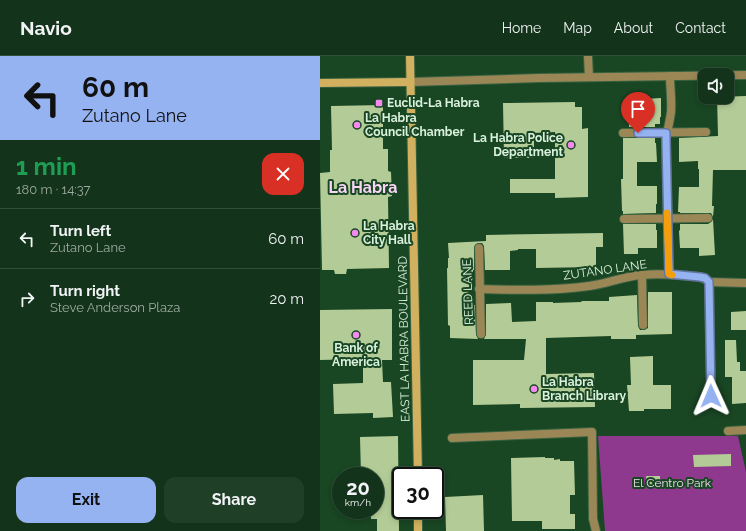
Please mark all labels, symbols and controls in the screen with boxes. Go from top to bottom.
text: Navio [20,17,72,39]
text: Home [502,20,541,36]
text: Map [563,20,592,36]
text: About [614,20,653,36]
text: Contact [675,20,726,36]
map controls [698,68,734,104]
button: sound [698,68,734,104]
text: 60 m [82,71,149,104]
icon: left [16,72,68,124]
pin [621,92,655,133]
place label: Euclid-La Habra [387,96,480,110]
marker: Euclid-La Habra [374,98,384,108]
icon: arrive [627,98,649,120]
text: Zutano Lane [82,105,187,126]
place label: La Habra Council Chamber [365,111,465,139]
marker: La Habra Council Chamber [352,120,362,130]
place label: La Habra Police Department [473,131,563,159]
marker: La Habra Police Department [566,140,576,150]
text: 1 min [16,152,77,181]
button: close [262,153,304,195]
district label: La Habra [329,178,397,197]
text: 180 m · 14:37 [16,182,91,197]
place label: La Habra City Hall [363,219,415,247]
text: Turn left [50,222,111,240]
icon: left [16,228,38,250]
marker: La Habra City Hall [350,228,360,238]
text: 60 m [268,230,304,248]
text: Zutano Lane [50,240,126,255]
street label: EAST LA HABRA BOULEVARD [396,255,412,422]
street label: ZUTANO LANE [562,257,648,283]
street label: REED LANE [460,259,476,325]
text: Turn right [50,282,120,300]
icon: right [16,288,38,310]
text: 20 m [269,290,304,308]
text: Steve Anderson Plaza [50,300,180,315]
marker: Bank of America [351,330,361,340]
place label: Bank of America [332,341,380,369]
place label: La Habra Branch Library [542,375,627,403]
position arrow [690,375,732,417]
marker: La Habra Branch Library [529,384,539,394]
speed limit sign: 30 [392,467,444,519]
text: 20 [346,476,370,500]
park label: El Centro Park [633,476,712,490]
button: Exit [16,477,156,523]
button: Share [164,477,304,523]
text: km/h [345,497,371,508]

